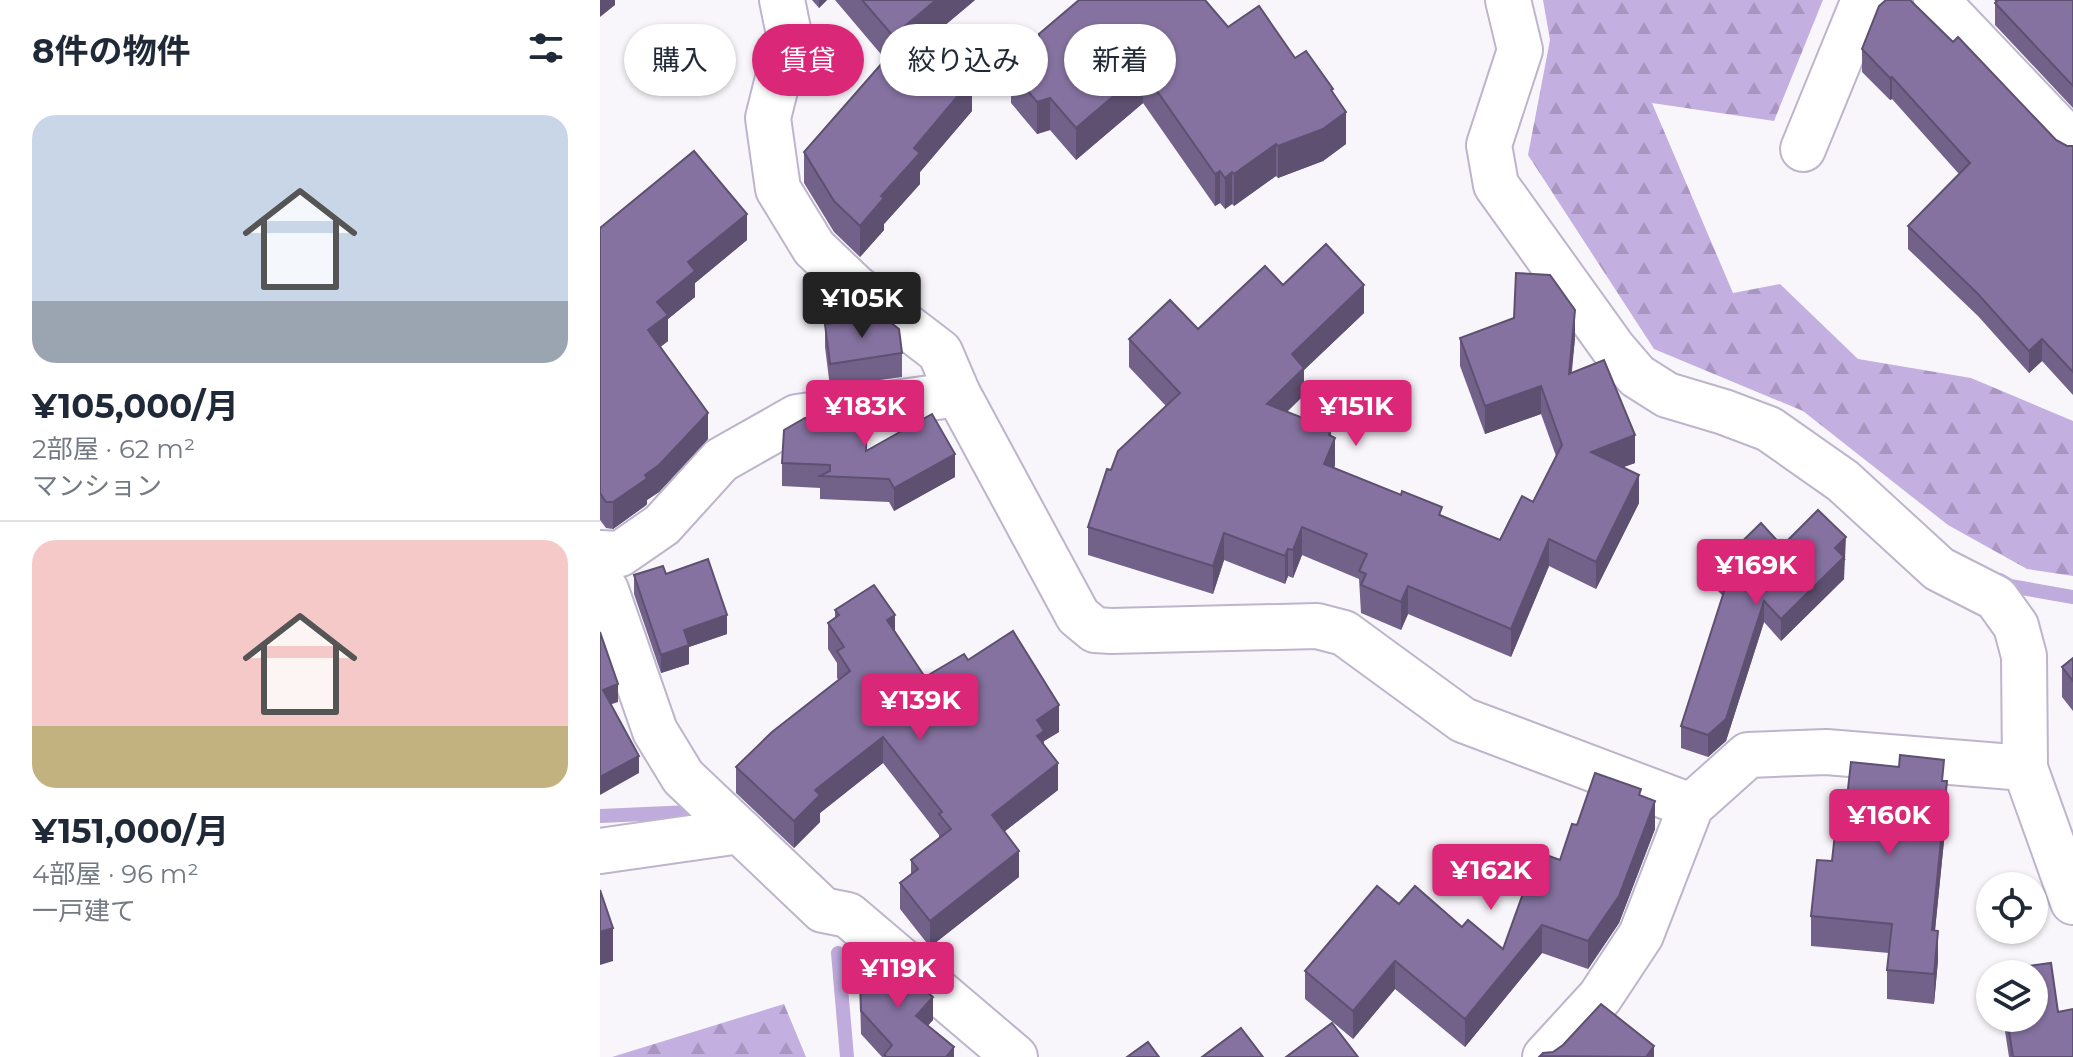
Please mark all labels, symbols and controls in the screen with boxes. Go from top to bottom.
chip: 購入 [624,24,736,96]
chip: 賃貸 [752,24,864,96]
chip: 絞り込み [880,24,1048,96]
chip: 新着 [1064,24,1176,96]
icon: filters [524,26,568,70]
text: 8件の物件 [32,30,190,72]
icon: home [228,167,372,311]
pin: ¥105K [806,272,918,340]
text: ¥105K [821,282,903,314]
pin: ¥183K [809,380,921,448]
pin: ¥151K [1300,380,1412,448]
text: ¥105,000/月 [32,385,239,427]
text: ¥183K [824,390,906,422]
text: ¥151K [1318,390,1394,422]
text: 2部屋 · 62 m² [32,433,195,465]
text: マンション [32,470,162,502]
pin: ¥169K [1700,539,1812,607]
text: ¥169K [1715,549,1797,581]
icon: home [228,592,372,736]
pin: ¥139K [864,674,976,742]
text: ¥139K [879,684,961,716]
pin: ¥160K [1833,789,1945,857]
text: ¥160K [1847,799,1931,831]
text: ¥151,000/月 [32,810,229,852]
pin: ¥162K [1435,844,1547,912]
text: ¥162K [1450,854,1532,886]
text: 4部屋 · 96 m² [32,858,199,890]
map controls [1976,872,2048,1032]
button: locate [1976,872,2048,944]
text: 一戸建て [32,895,136,927]
pin: ¥119K [842,942,954,1010]
text: ¥119K [860,952,936,984]
button: layers [1976,960,2048,1032]

